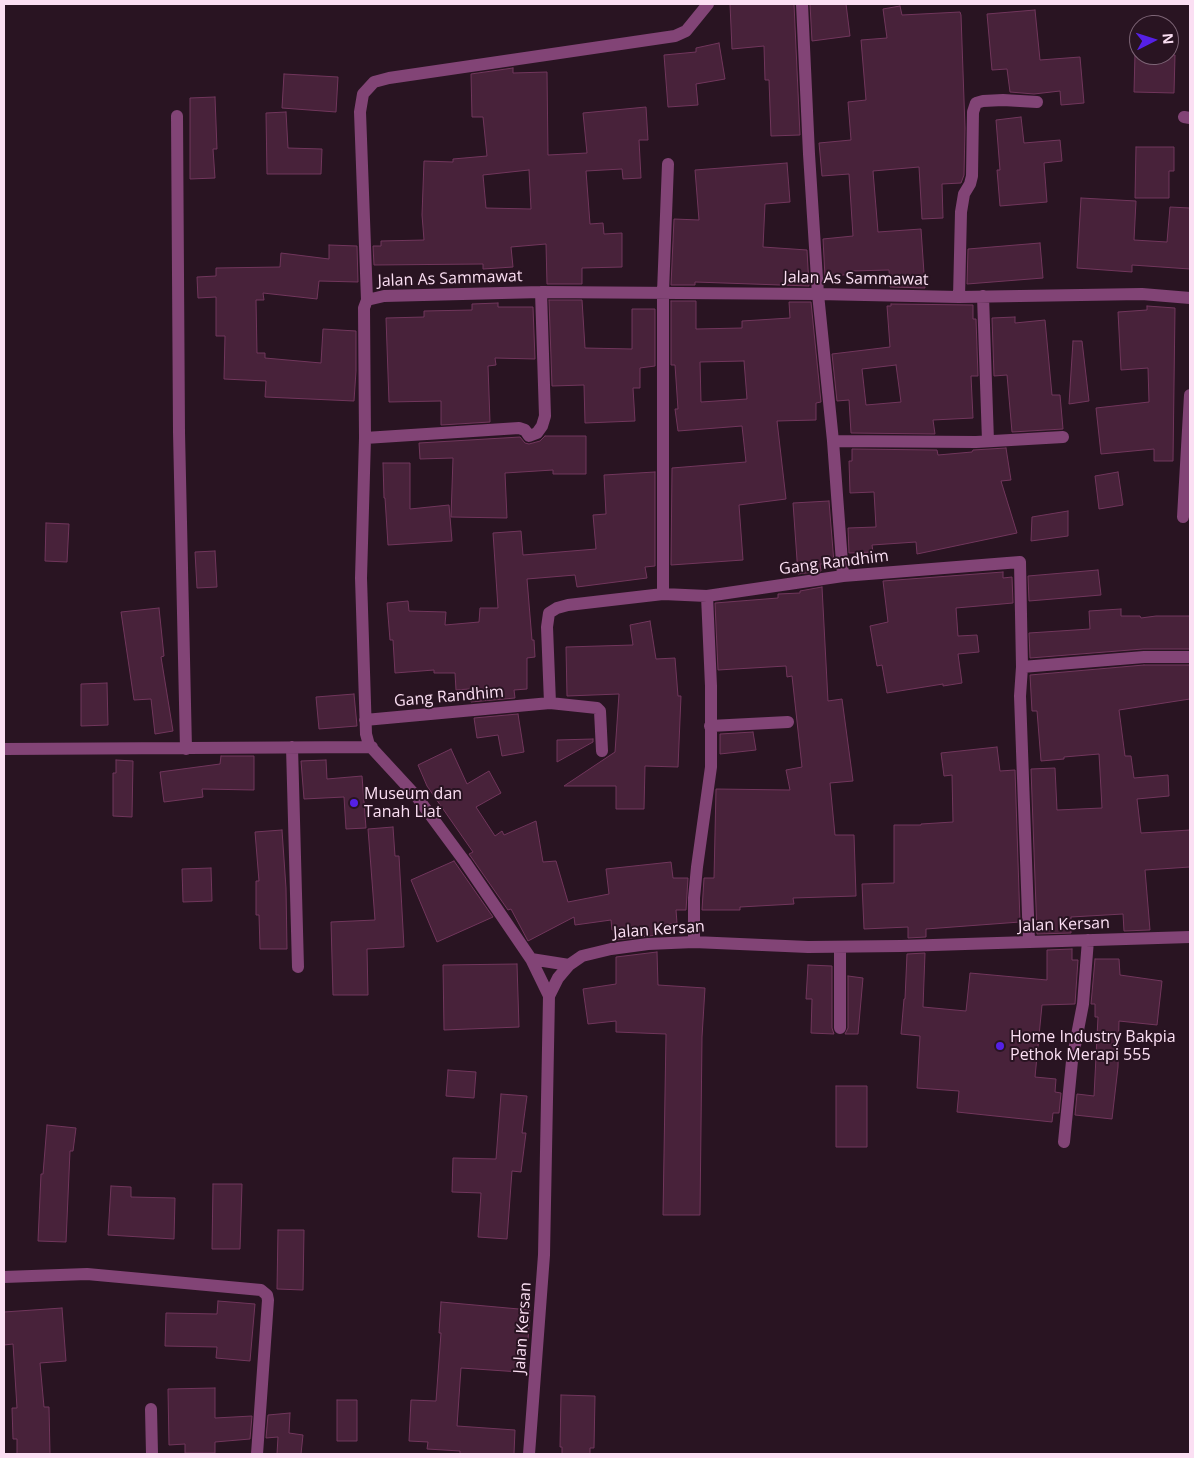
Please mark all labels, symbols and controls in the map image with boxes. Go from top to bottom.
north arrow [1129,15,1179,65]
text: N [1158,32,1178,45]
street label: Jalan As Sammawat [377,267,523,291]
street label: Jalan As Sammawat [783,268,929,290]
street label: Gang Randhim [778,547,890,579]
street label: Gang Randhim [393,683,505,711]
place label: Museum dan Tanah Liat [364,784,462,822]
marker: Museum dan Tanah Liat [348,797,360,809]
street label: Jalan Kersan [1018,914,1110,936]
street label: Jalan Kersan [613,917,705,943]
place label: Home Industry Bakpia Pethok Merapi 555 [1010,1027,1176,1065]
marker: Home Industry Bakpia Pethok Merapi 555 [994,1040,1006,1052]
street label: Jalan Kersan [510,1282,536,1374]

